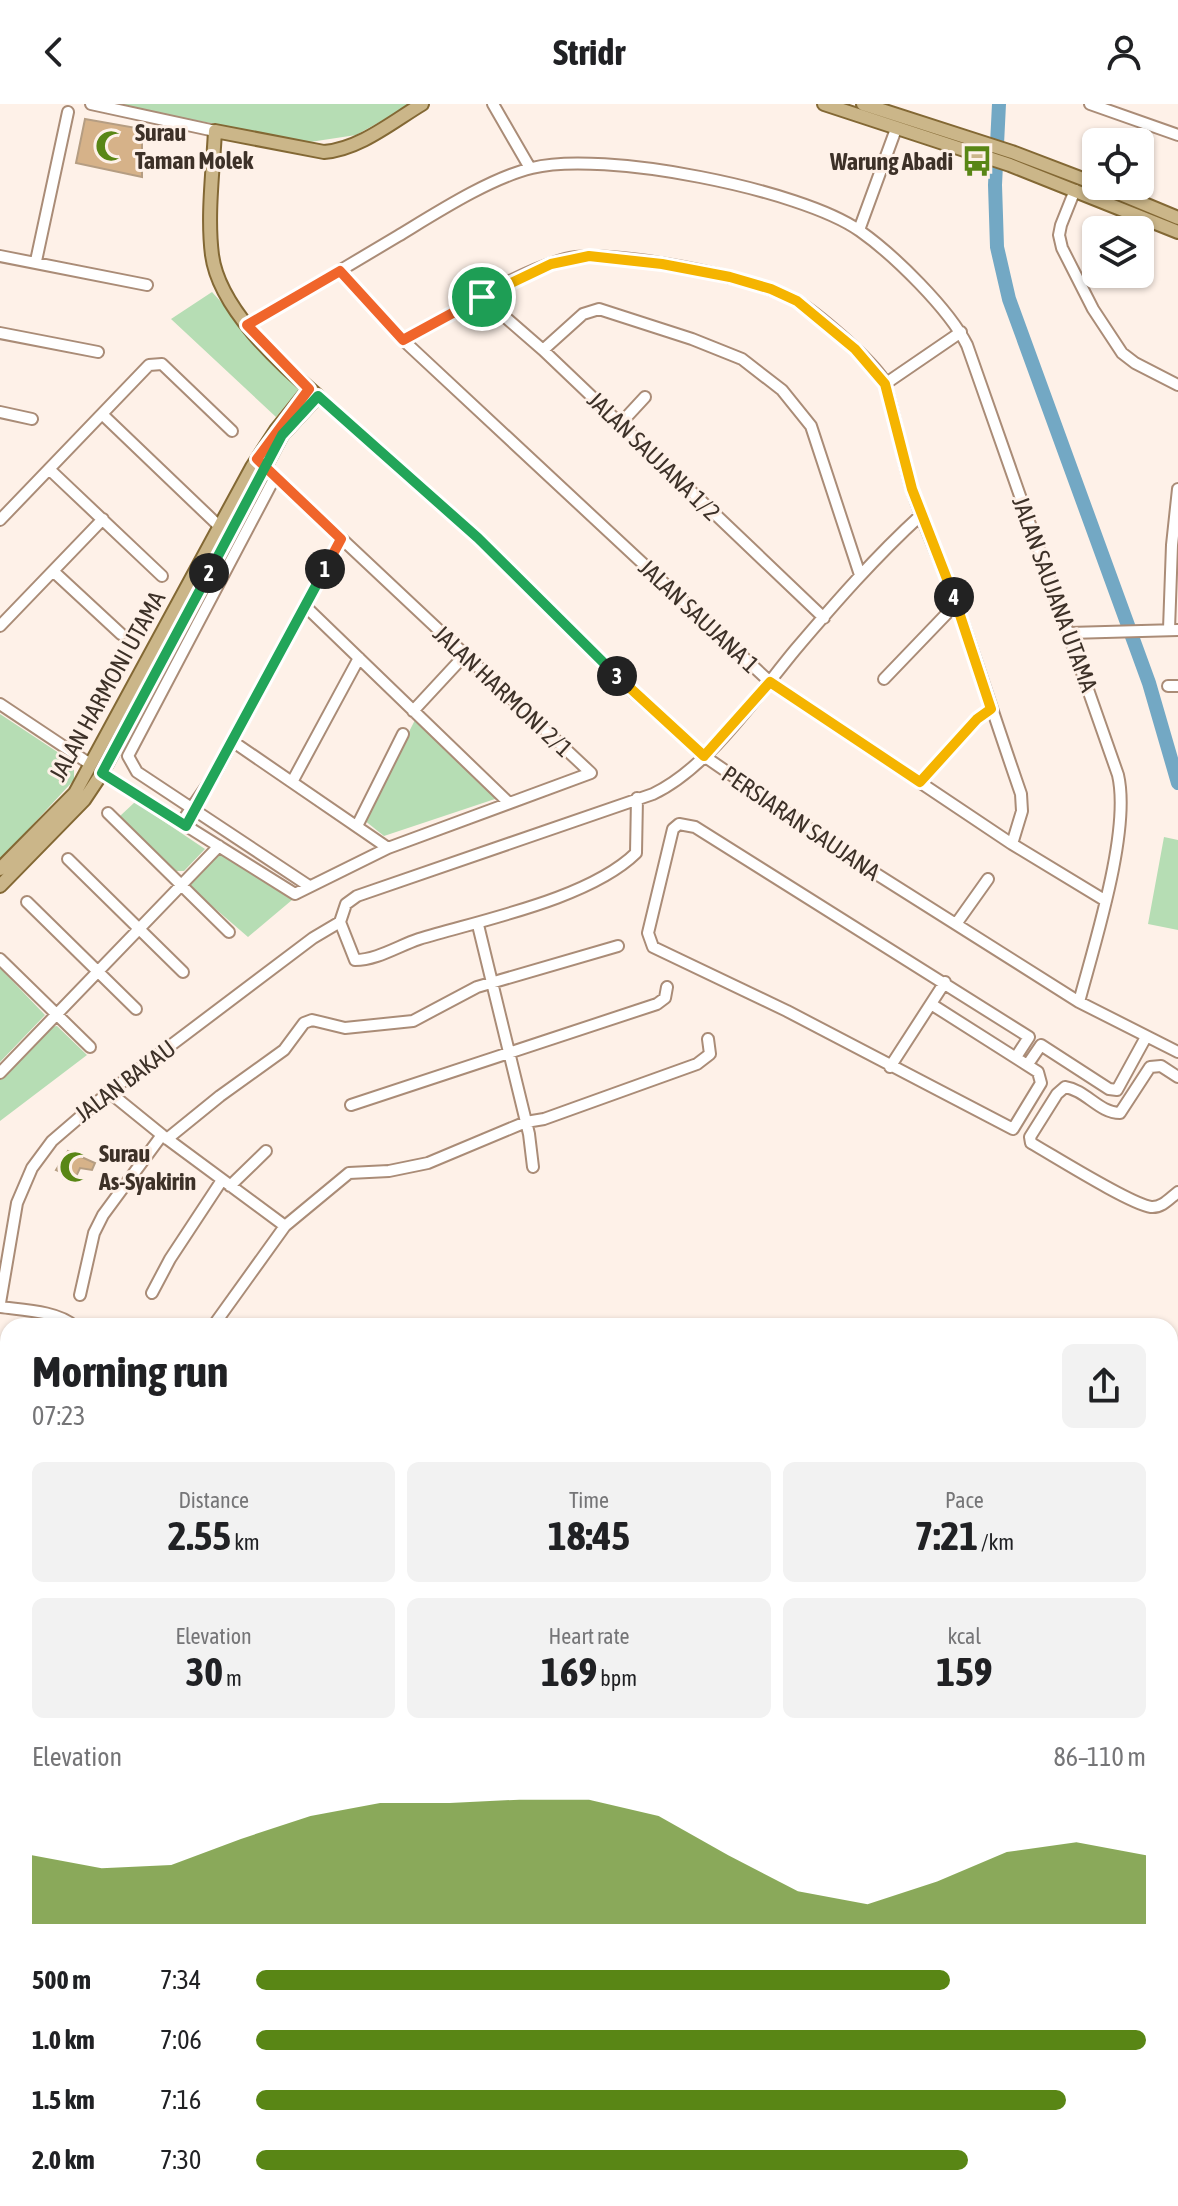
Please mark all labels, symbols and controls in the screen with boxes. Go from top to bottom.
icon: back [32,30,76,74]
icon: person [1102,30,1146,74]
text: Stridr [553,31,625,73]
place label: Surau Taman Molek [135,119,254,174]
map controls [1082,128,1154,288]
button: locate [1082,128,1154,200]
mosque icon: Surau Taman Molek [94,129,128,163]
bus stop icon: Warung Abadi [960,144,994,178]
place label: Warung Abadi [829,148,953,175]
button: layers [1082,216,1154,288]
pin [448,263,516,331]
icon: arrive [460,275,504,319]
street label: JALAN SAUJANA 1/2 [582,386,726,526]
street label: JALAN SAUJANA UTAMA [1007,493,1103,696]
pin: 1 [305,549,345,589]
pin: 2 [189,553,229,593]
street label: JALAN SAUJANA 1 [634,554,764,678]
text: 1 [320,556,330,582]
text: 2 [204,560,214,586]
pin: 4 [934,577,974,617]
text: 4 [949,584,959,610]
street label: JALAN HARMONI UTAMA [44,586,170,786]
street label: JALAN HARMONI 2/1 [428,620,578,762]
pin: 3 [597,656,637,696]
text: 3 [612,663,622,689]
street label: PERSIARAN SAUJANA [717,760,885,886]
street label: JALAN BAKAU [69,1034,181,1128]
place label: Surau As-Syakirin [98,1140,196,1195]
mosque icon: Surau As-Syakirin [58,1150,92,1184]
button: share [1062,1344,1146,1428]
text: Morning run [32,1346,228,1396]
text: 07:23 [32,1401,86,1431]
text: Distance [178,1487,249,1513]
text: Time [569,1487,609,1513]
text: Pace [945,1487,984,1513]
text: 2.55 [168,1513,231,1558]
text: 18:45 [548,1513,630,1558]
text: 7:21 [915,1513,978,1558]
text: km [231,1529,260,1555]
text: /km [978,1529,1014,1555]
text: Elevation [176,1623,252,1649]
text: Heart rate [548,1623,630,1649]
text: kcal [948,1623,981,1649]
text: 30 [185,1649,223,1694]
text: 169 [541,1649,597,1694]
text: 159 [936,1649,993,1694]
text: m [223,1665,242,1691]
text: bpm [597,1665,637,1691]
text: Elevation [32,1742,122,1772]
text: 86–110 m [1054,1742,1146,1772]
text: 500 m [32,1965,91,1995]
text: 7:34 [160,1965,201,1995]
text: 1.0 km [32,2025,95,2055]
text: 7:06 [160,2025,202,2055]
text: 1.5 km [32,2085,95,2115]
text: 7:16 [160,2085,201,2115]
text: 2.0 km [32,2145,95,2175]
text: 7:30 [160,2145,201,2175]

